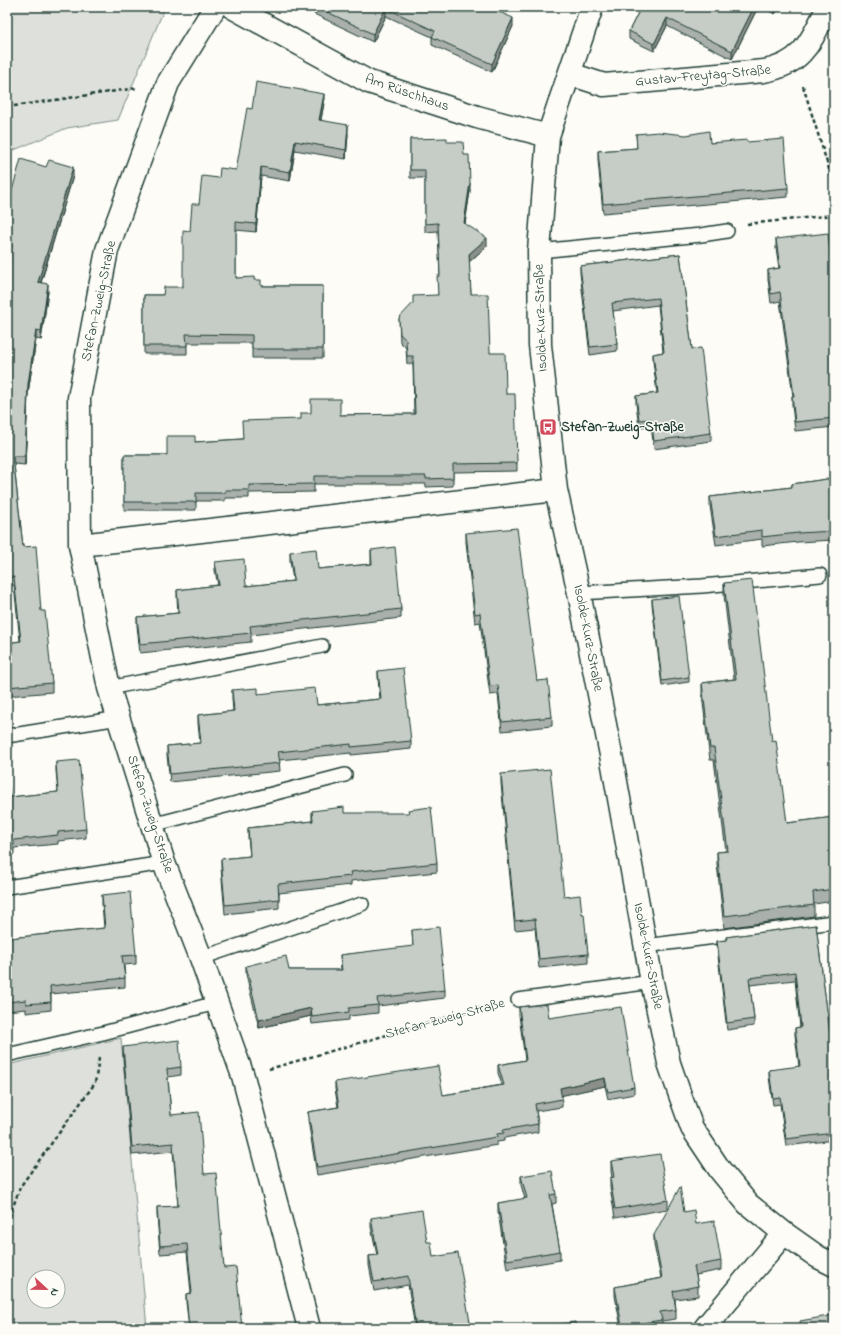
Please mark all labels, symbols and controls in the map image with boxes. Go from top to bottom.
street label: Gustav-Freytag-Straße [634,60,773,93]
street label: Am Rüschhaus [362,69,452,117]
street label: Stefan-Zweig-Straße [76,238,123,363]
street label: Isolde-Kurz-Straße [529,263,553,373]
bus stop icon: Stefan-Zweig-Straße [538,417,558,437]
place label: Stefan-Zweig-Straße [561,417,685,440]
street label: Isolde-Kurz-Straße [567,583,609,694]
street label: Stefan-Zweig-Straße [120,752,179,877]
street label: Isolde-Kurz-Straße [627,901,669,1012]
street label: Stefan-Zweig-Straße [383,993,508,1046]
north arrow [26,1269,66,1309]
text: N [46,1286,63,1299]

